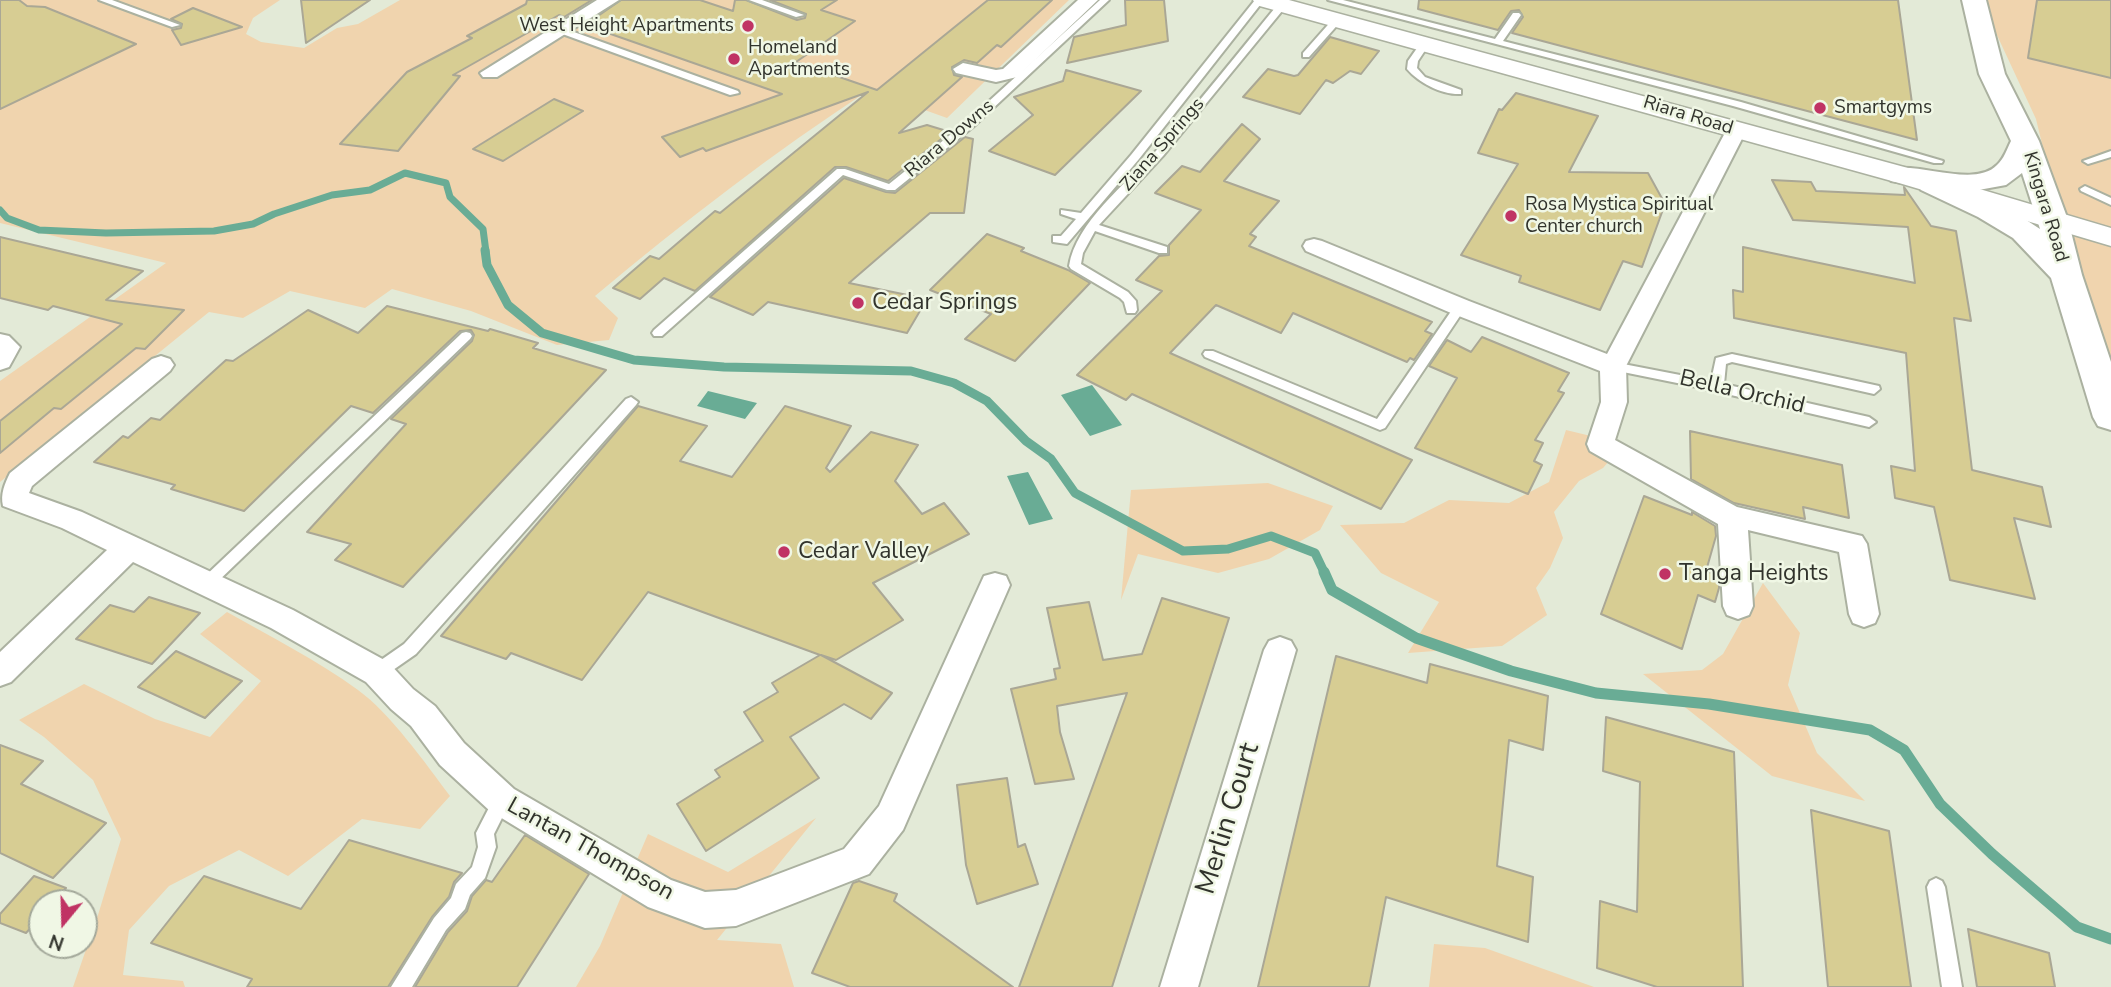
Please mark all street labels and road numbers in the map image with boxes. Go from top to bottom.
street label: Riara Road [1640,91,1736,141]
street label: Ziana Springs [1116,94,1210,196]
street label: Riara Downs [901,95,999,183]
street label: Kingara Road [2017,149,2073,265]
street label: Bella Orchid [1677,365,1807,421]
street label: Merlin Court [1190,739,1268,899]
street label: Lantan Thompson [502,793,678,907]

